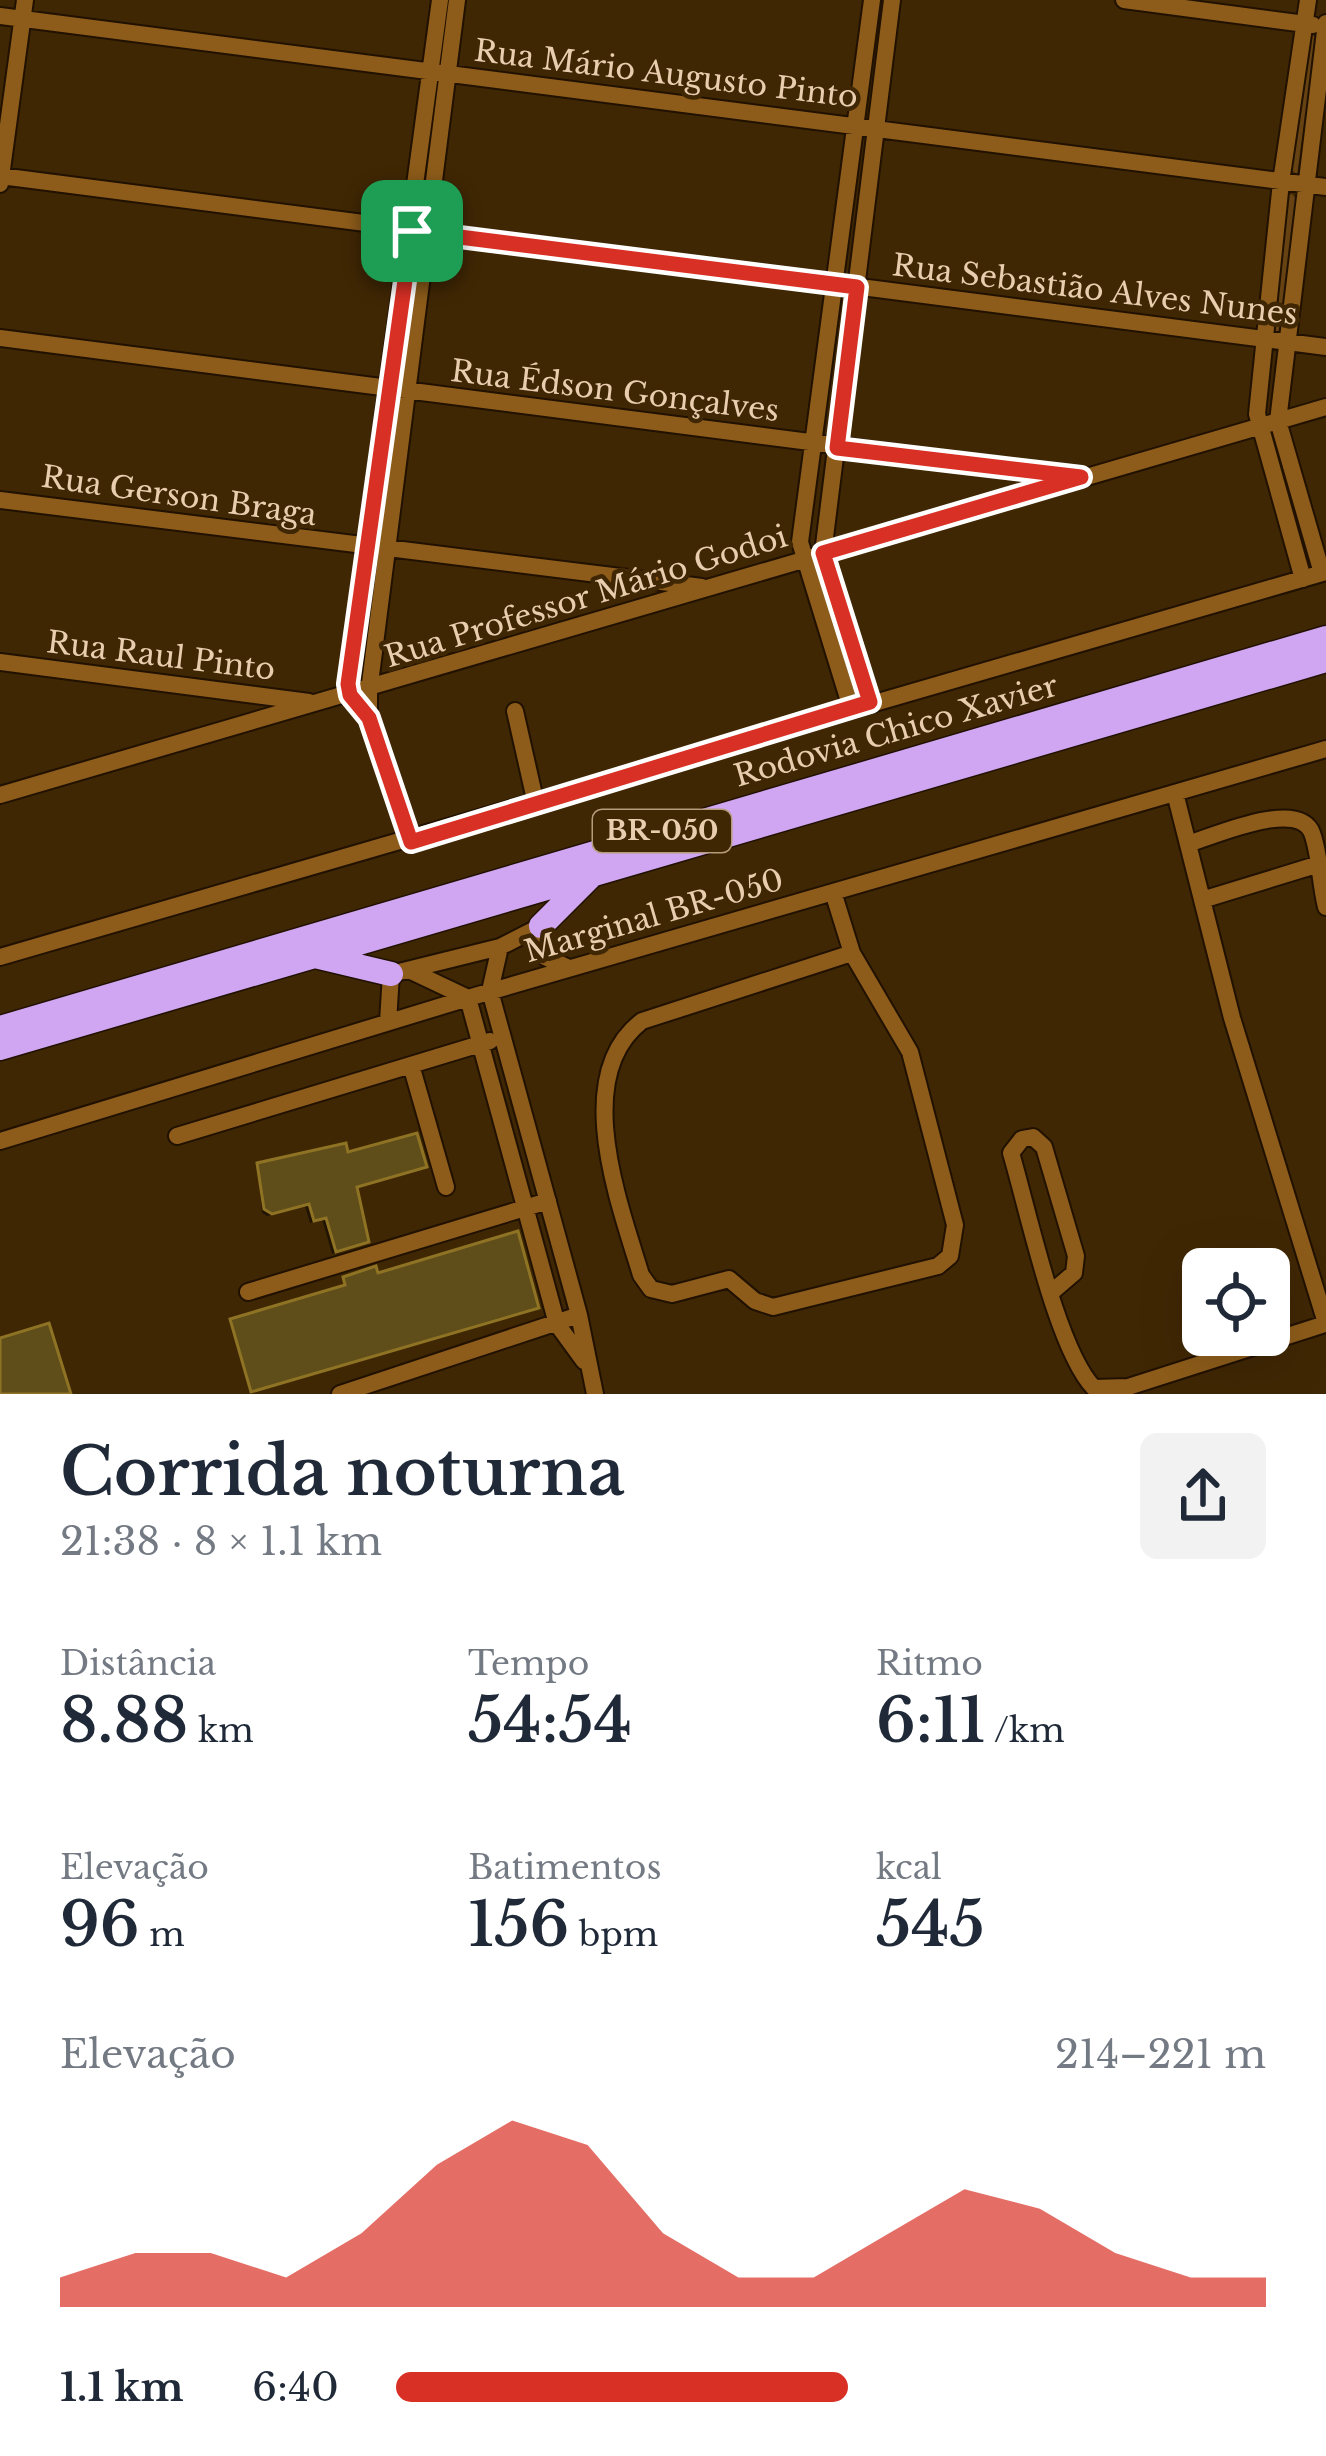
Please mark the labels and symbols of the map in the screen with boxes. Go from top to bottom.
street label: Rua Mário Augusto Pinto [472,32,860,115]
pin [361,180,463,282]
street label: Rua Sebastião Alves Nunes [890,246,1300,333]
street label: Rua Édson Gonçalves [449,352,781,429]
street label: Rua Gerson Braga [39,458,319,533]
street label: Rua Professor Mário Godoi [380,518,792,675]
street label: Rua Raul Pinto [45,623,277,688]
street label: Rodovia Chico Xavier [730,666,1063,794]
road number: BR-050 [593,810,731,852]
street label: Marginal BR-050 [520,861,788,970]

